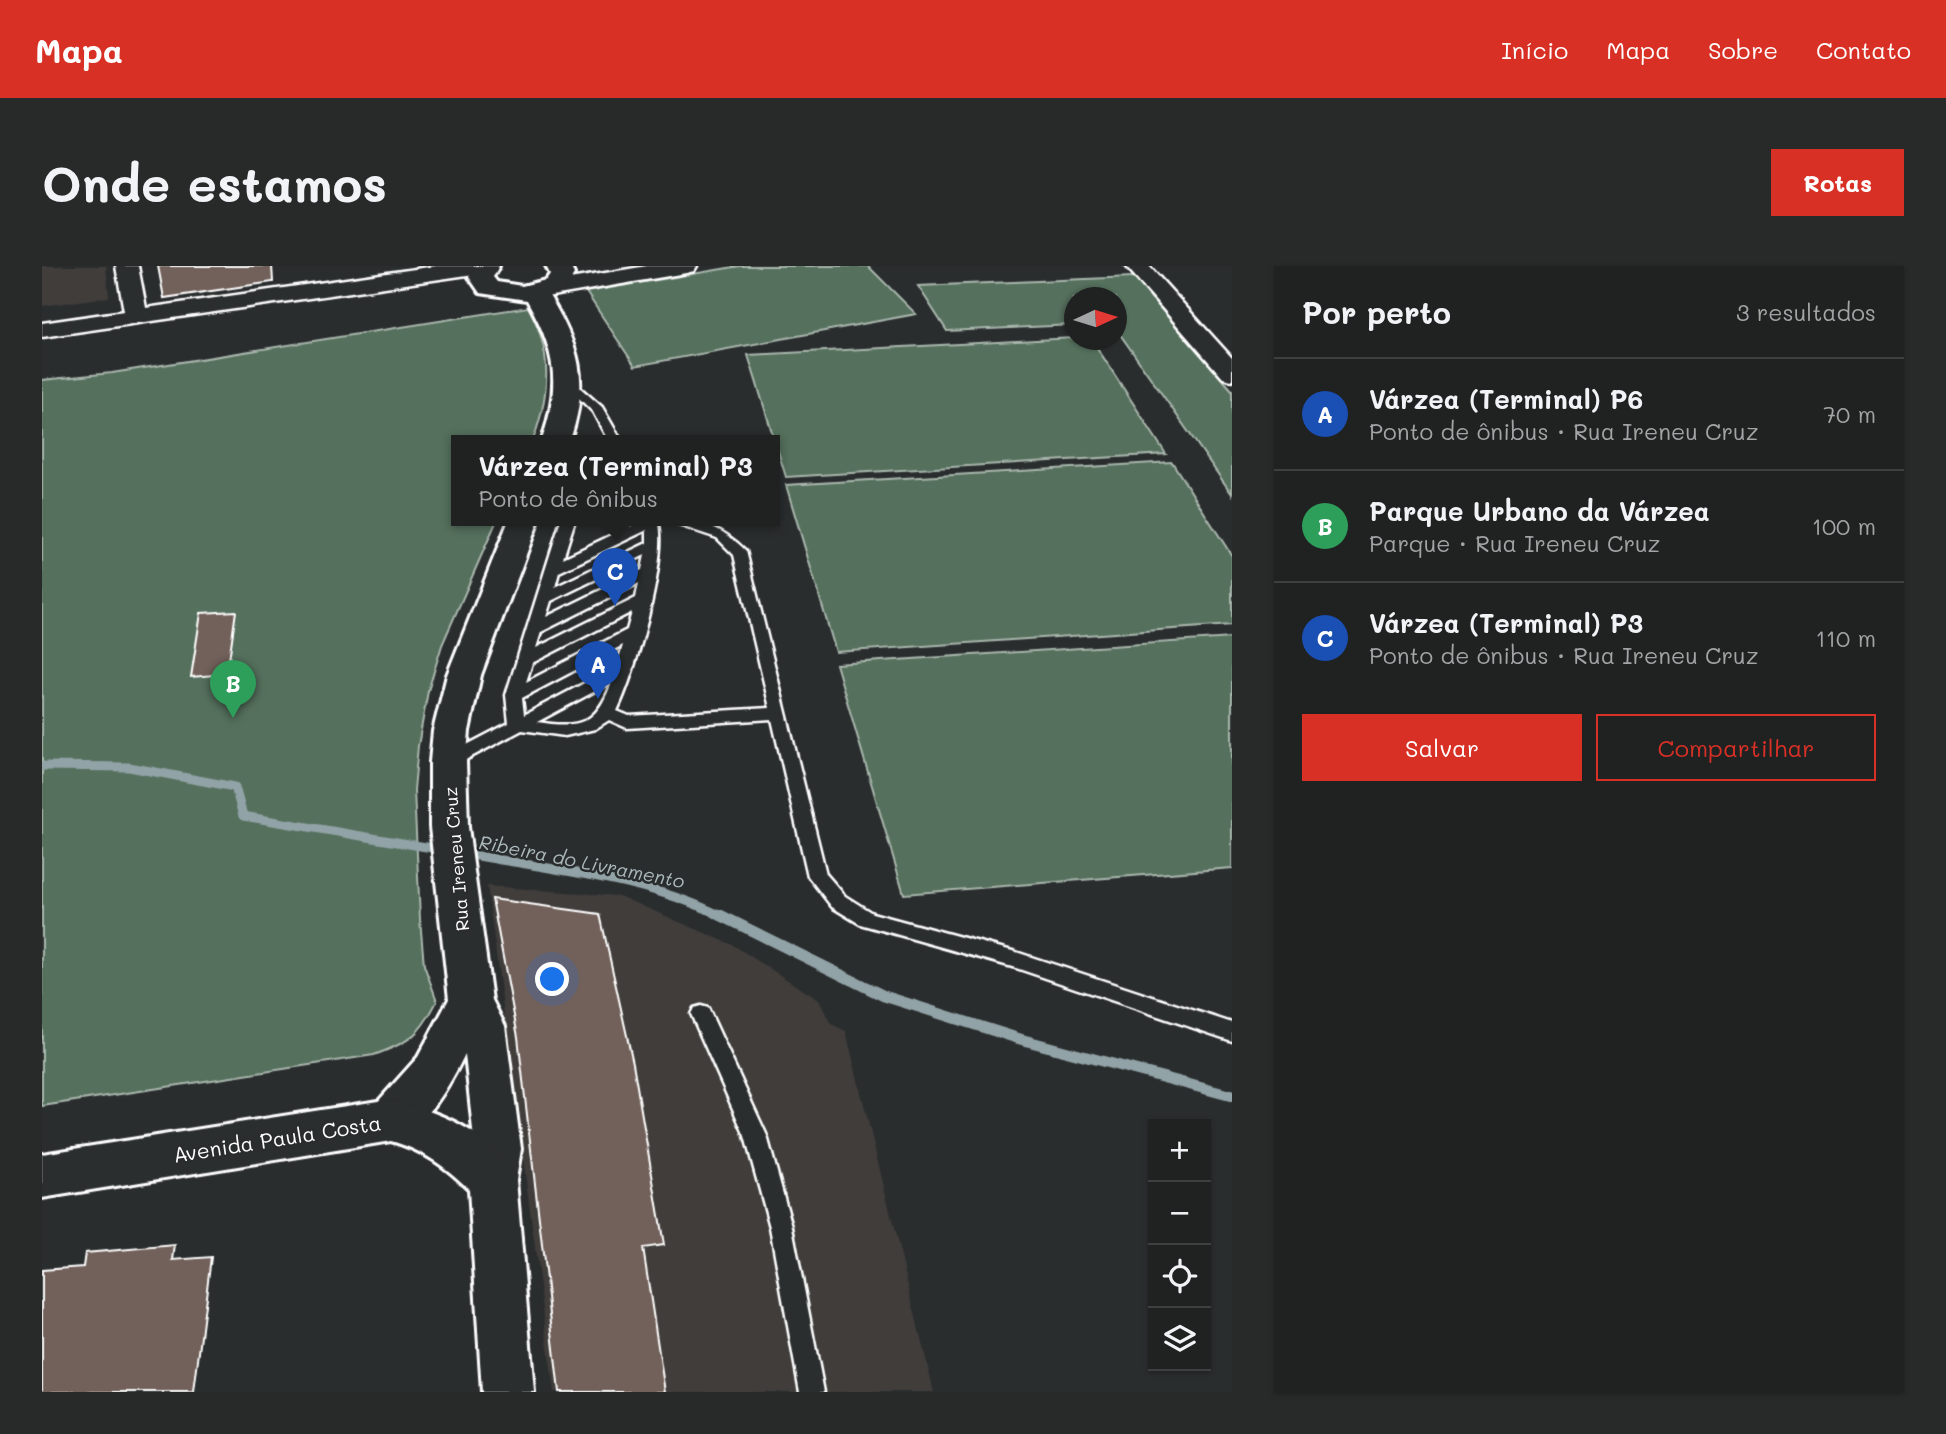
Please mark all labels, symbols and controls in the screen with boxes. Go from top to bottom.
text: Mapa [35,28,123,71]
text: Início [1501,34,1568,65]
text: Mapa [1606,34,1670,65]
text: Sobre [1708,34,1778,65]
text: Contato [1816,34,1911,65]
button: Rotas [1771,149,1904,216]
text: Onde estamos [42,151,387,214]
north arrow [1064,287,1127,350]
text: Por perto [1302,292,1451,332]
text: 3 resultados [1736,297,1876,327]
text: Várzea (Terminal) P6 [1369,382,1643,416]
text: A [1317,399,1333,429]
text: 70 m [1823,399,1876,429]
text: Ponto de ônibus · Rua Ireneu Cruz [1369,416,1758,446]
popup [451,435,780,526]
text: Várzea (Terminal) P3 [478,449,753,483]
text: Ponto de ônibus [478,483,658,513]
text: Parque Urbano da Várzea [1369,494,1710,528]
text: B [1317,511,1333,541]
text: 100 m [1812,511,1876,541]
text: Parque · Rua Ireneu Cruz [1369,528,1660,558]
pin: C [592,548,638,606]
text: Várzea (Terminal) P3 [1369,606,1643,640]
text: C [1316,623,1334,653]
text: 110 m [1816,623,1876,653]
text: Ponto de ônibus · Rua Ireneu Cruz [1369,640,1758,670]
pin: A [575,641,621,699]
pin: B [210,660,256,718]
button: Salvar [1302,714,1582,781]
button: Compartilhar [1596,714,1876,781]
street label: Rua Ireneu Cruz [438,786,474,932]
water label: Ribeira do Livramento [477,829,687,893]
your location [535,962,569,996]
street label: Avenida Paula Costa [171,1108,383,1168]
map controls [1148,1119,1211,1371]
button: + [1148,1119,1211,1182]
button: − [1148,1182,1211,1245]
button: locate [1148,1245,1211,1308]
button: layers [1148,1308,1211,1371]

